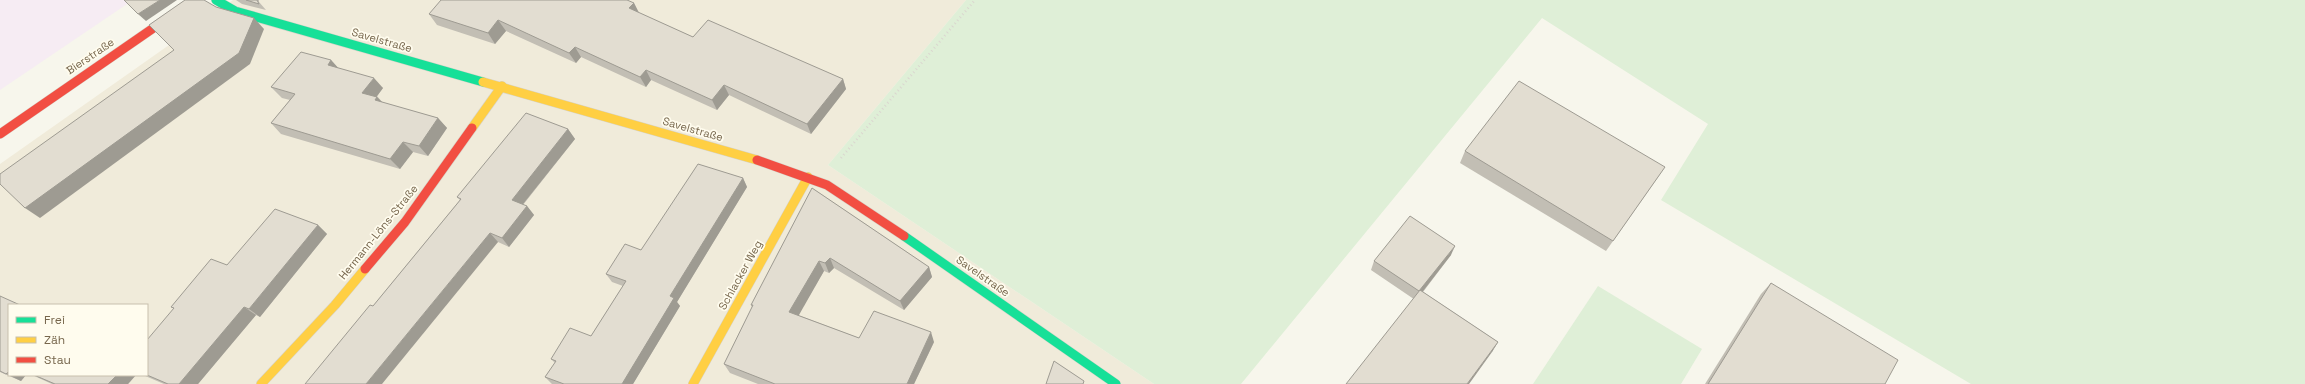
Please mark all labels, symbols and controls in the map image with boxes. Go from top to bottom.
street label: Savelstraße [350,25,414,55]
street label: Bierstraße [63,35,117,77]
street label: Savelstraße [661,114,725,144]
street label: Hermann-Löns-Straße [335,182,421,282]
street label: Schlacker Weg [715,238,765,312]
street label: Savelstraße [954,252,1012,300]
legend [8,304,148,376]
text: Frei [44,312,65,328]
text: Zäh [44,332,65,348]
text: Stau [44,352,71,368]

